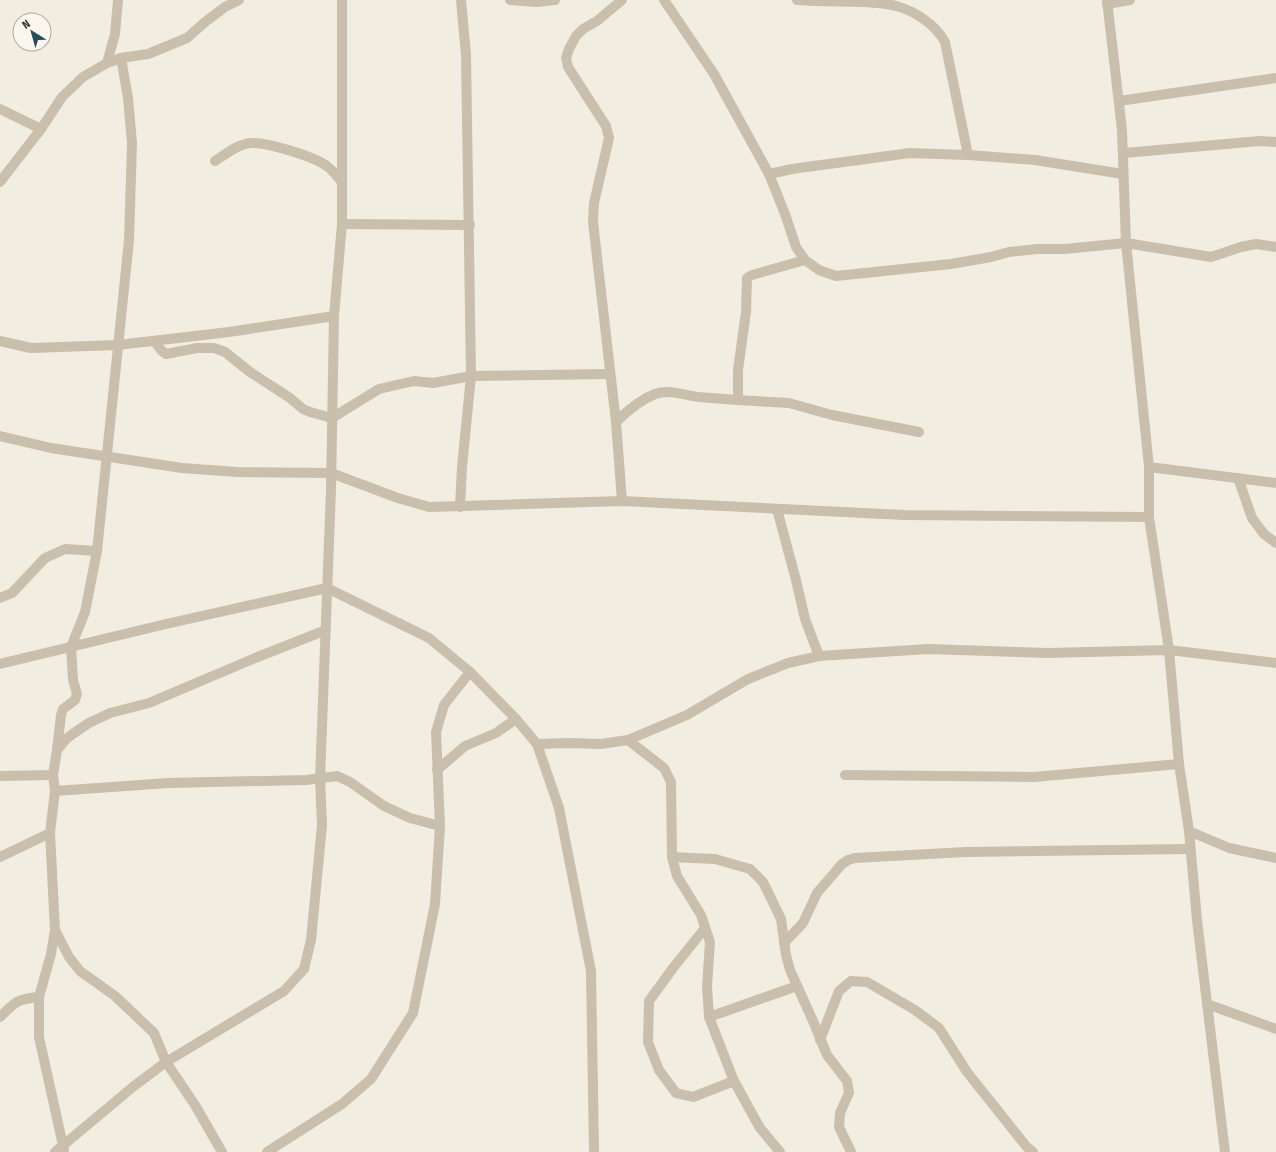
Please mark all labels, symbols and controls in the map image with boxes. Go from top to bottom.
north arrow [12,12,52,52]
text: N [20,17,33,32]

